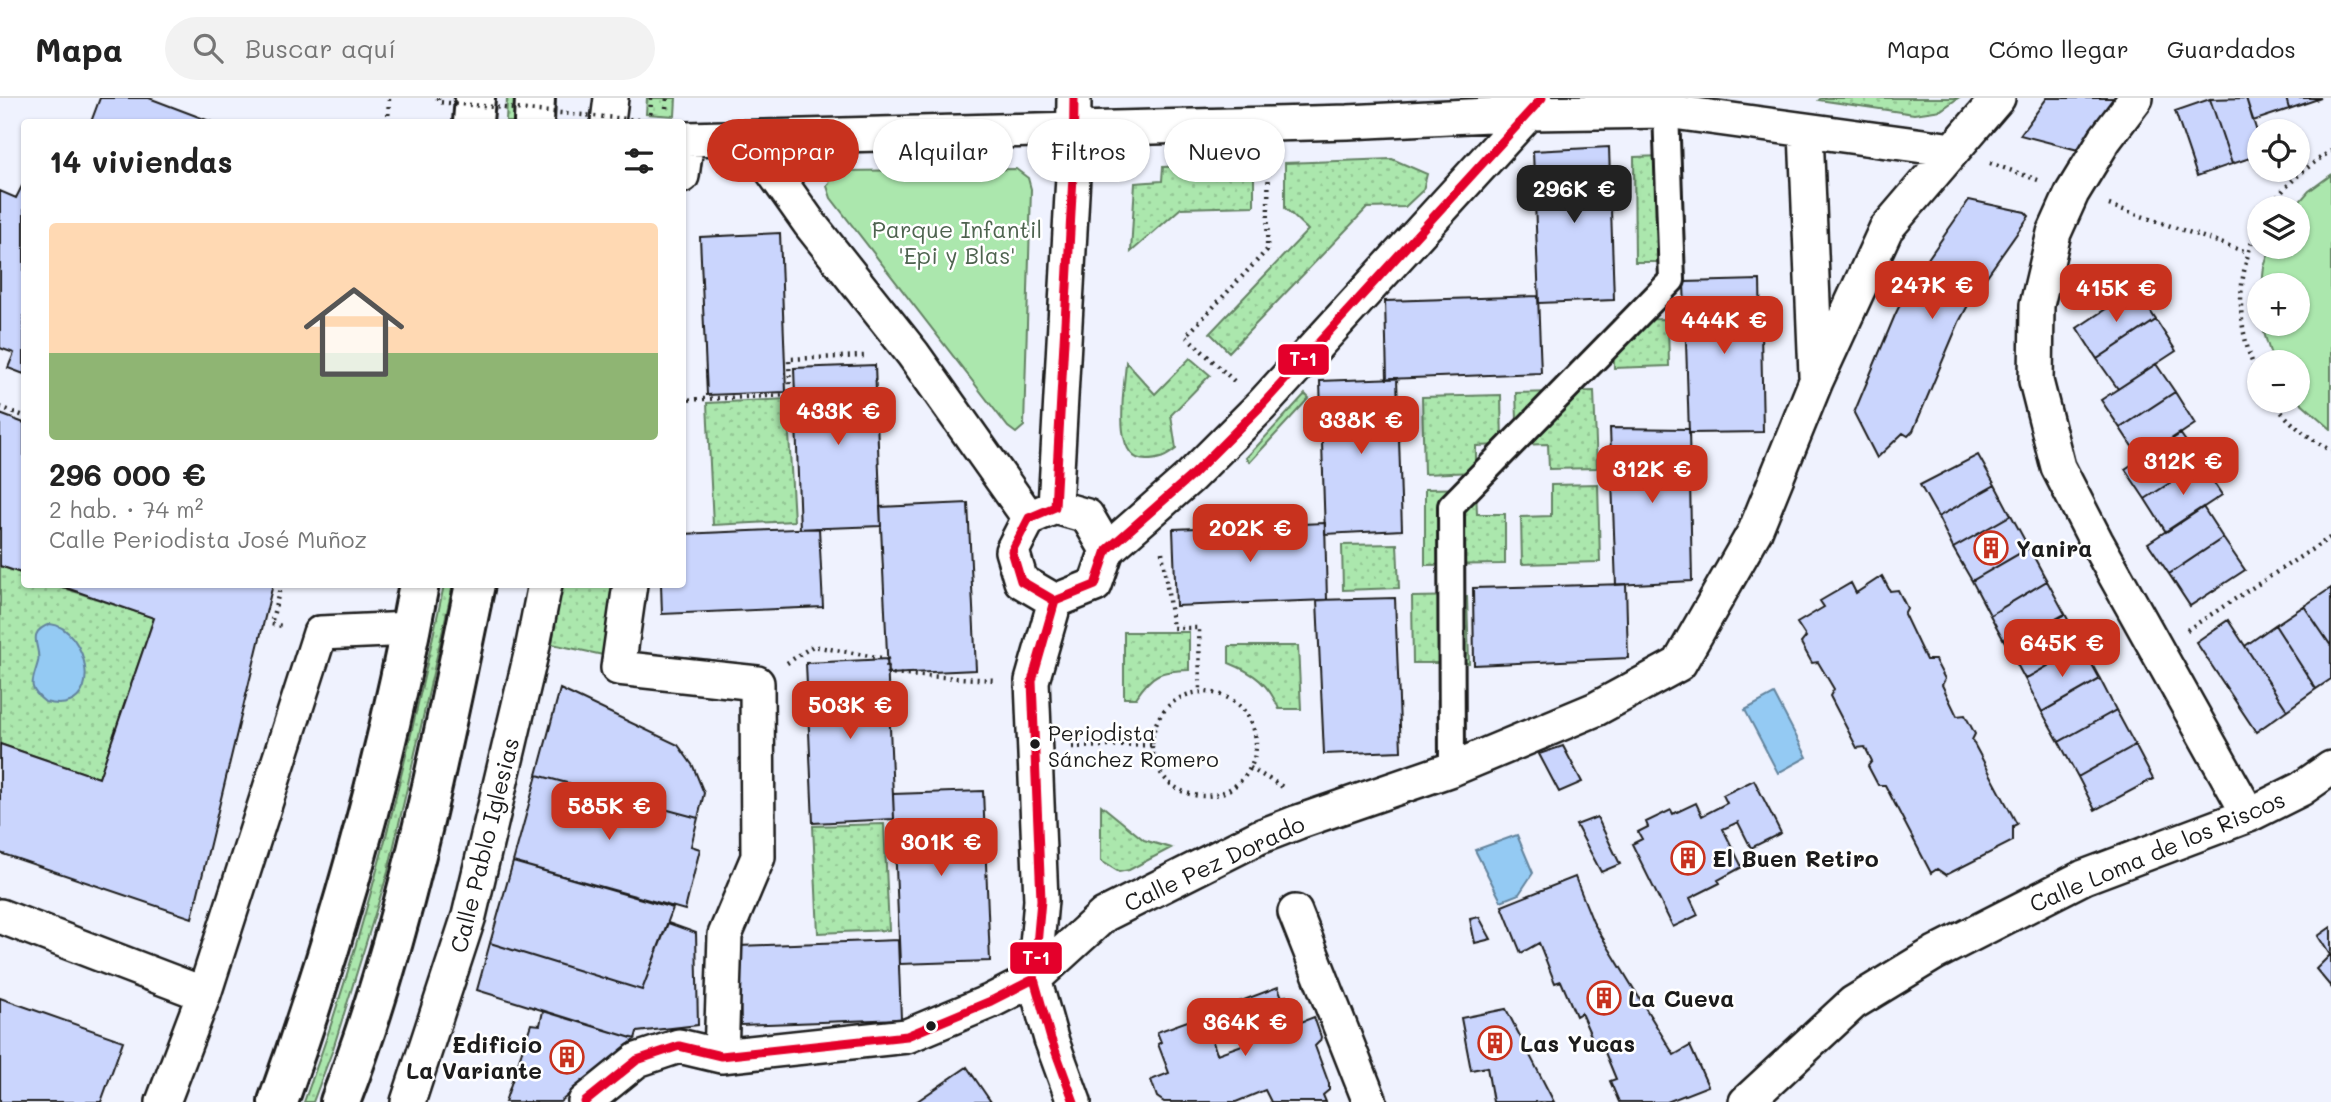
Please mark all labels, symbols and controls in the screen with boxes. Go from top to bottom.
search box [165,17,655,80]
text: Mapa [35,27,123,70]
icon: search [189,29,227,67]
text: Buscar aquí [245,31,396,65]
text: Mapa [1887,33,1951,64]
text: Cómo llegar [1989,33,2129,64]
text: Guardados [2167,33,2296,64]
chip: Comprar [707,119,859,182]
chip: Alquilar [873,119,1013,182]
chip: Filtros [1027,119,1150,182]
chip: Nuevo [1164,119,1285,182]
map controls [2247,119,2310,413]
button: locate [2247,119,2310,182]
text: 14 viviendas [49,141,233,181]
icon: filters [620,142,658,180]
pin: 296K € [1517,166,1631,225]
text: 296K € [1533,173,1615,203]
button: layers [2247,196,2310,259]
park label: Parque Infantil 'Epi y Blas' [872,214,1042,270]
pin: 247K € [1875,262,1989,321]
pin: 415K € [2059,264,2173,324]
icon: home [291,269,417,395]
text: 247K € [1891,269,1973,299]
text: 415K € [2076,272,2156,302]
button: + [2247,273,2310,336]
pin: 444K € [1667,296,1781,356]
text: 444K € [1681,304,1767,334]
line badge: T-1 [1277,343,1330,376]
text: T-1 [1289,346,1317,371]
button: − [2247,350,2310,413]
pin: 433K € [781,388,895,447]
text: 433K € [796,395,880,425]
pin: 338K € [1304,396,1418,456]
text: 338K € [1319,404,1403,434]
pin: 312K € [2126,438,2240,497]
text: 312K € [2144,445,2222,475]
pin: 312K € [1595,446,1709,505]
text: 312K € [1613,453,1691,483]
text: 296 000 € [49,454,206,494]
text: 2 hab. · 74 m² [49,494,203,524]
pin: 202K € [1193,504,1307,564]
text: 202K € [1209,512,1291,542]
text: Calle Periodista José Muñoz [49,524,367,554]
building icon: Yanira [1972,529,2010,567]
place label: Yanira [2016,533,2092,563]
pin: 645K € [2005,620,2119,679]
text: 645K € [2020,627,2104,657]
pin: 503K € [793,682,907,741]
text: 503K € [808,689,892,719]
place label: Periodista Sánchez Romero [1048,719,1219,772]
street label: Calle Pablo Iglesias [443,734,525,956]
marker: Periodista Sánchez Romero [1028,737,1042,751]
pin: 585K € [552,782,666,842]
street label: Calle Loma de los Riscos [2025,783,2289,919]
text: 585K € [567,790,651,820]
street label: Calle Pez Dorado [1119,808,1309,918]
pin: 301K € [884,818,998,878]
text: 301K € [901,826,981,856]
building icon: El Buen Retiro [1669,839,1707,877]
place label: El Buen Retiro [1712,843,1879,873]
line badge: T-1 [1009,941,1063,975]
text: T-1 [1022,945,1050,970]
building icon: La Cueva [1585,979,1623,1017]
place label: La Cueva [1628,983,1734,1013]
pin: 364K € [1188,998,1302,1058]
text: 364K € [1203,1006,1287,1036]
unlabelled marker [924,1019,938,1033]
building icon: Las Yucas [1476,1024,1514,1062]
place label: Las Yucas [1520,1028,1635,1058]
place label: Edificio La Variante [406,1029,542,1085]
building icon: Edificio La Variante [548,1038,586,1076]

